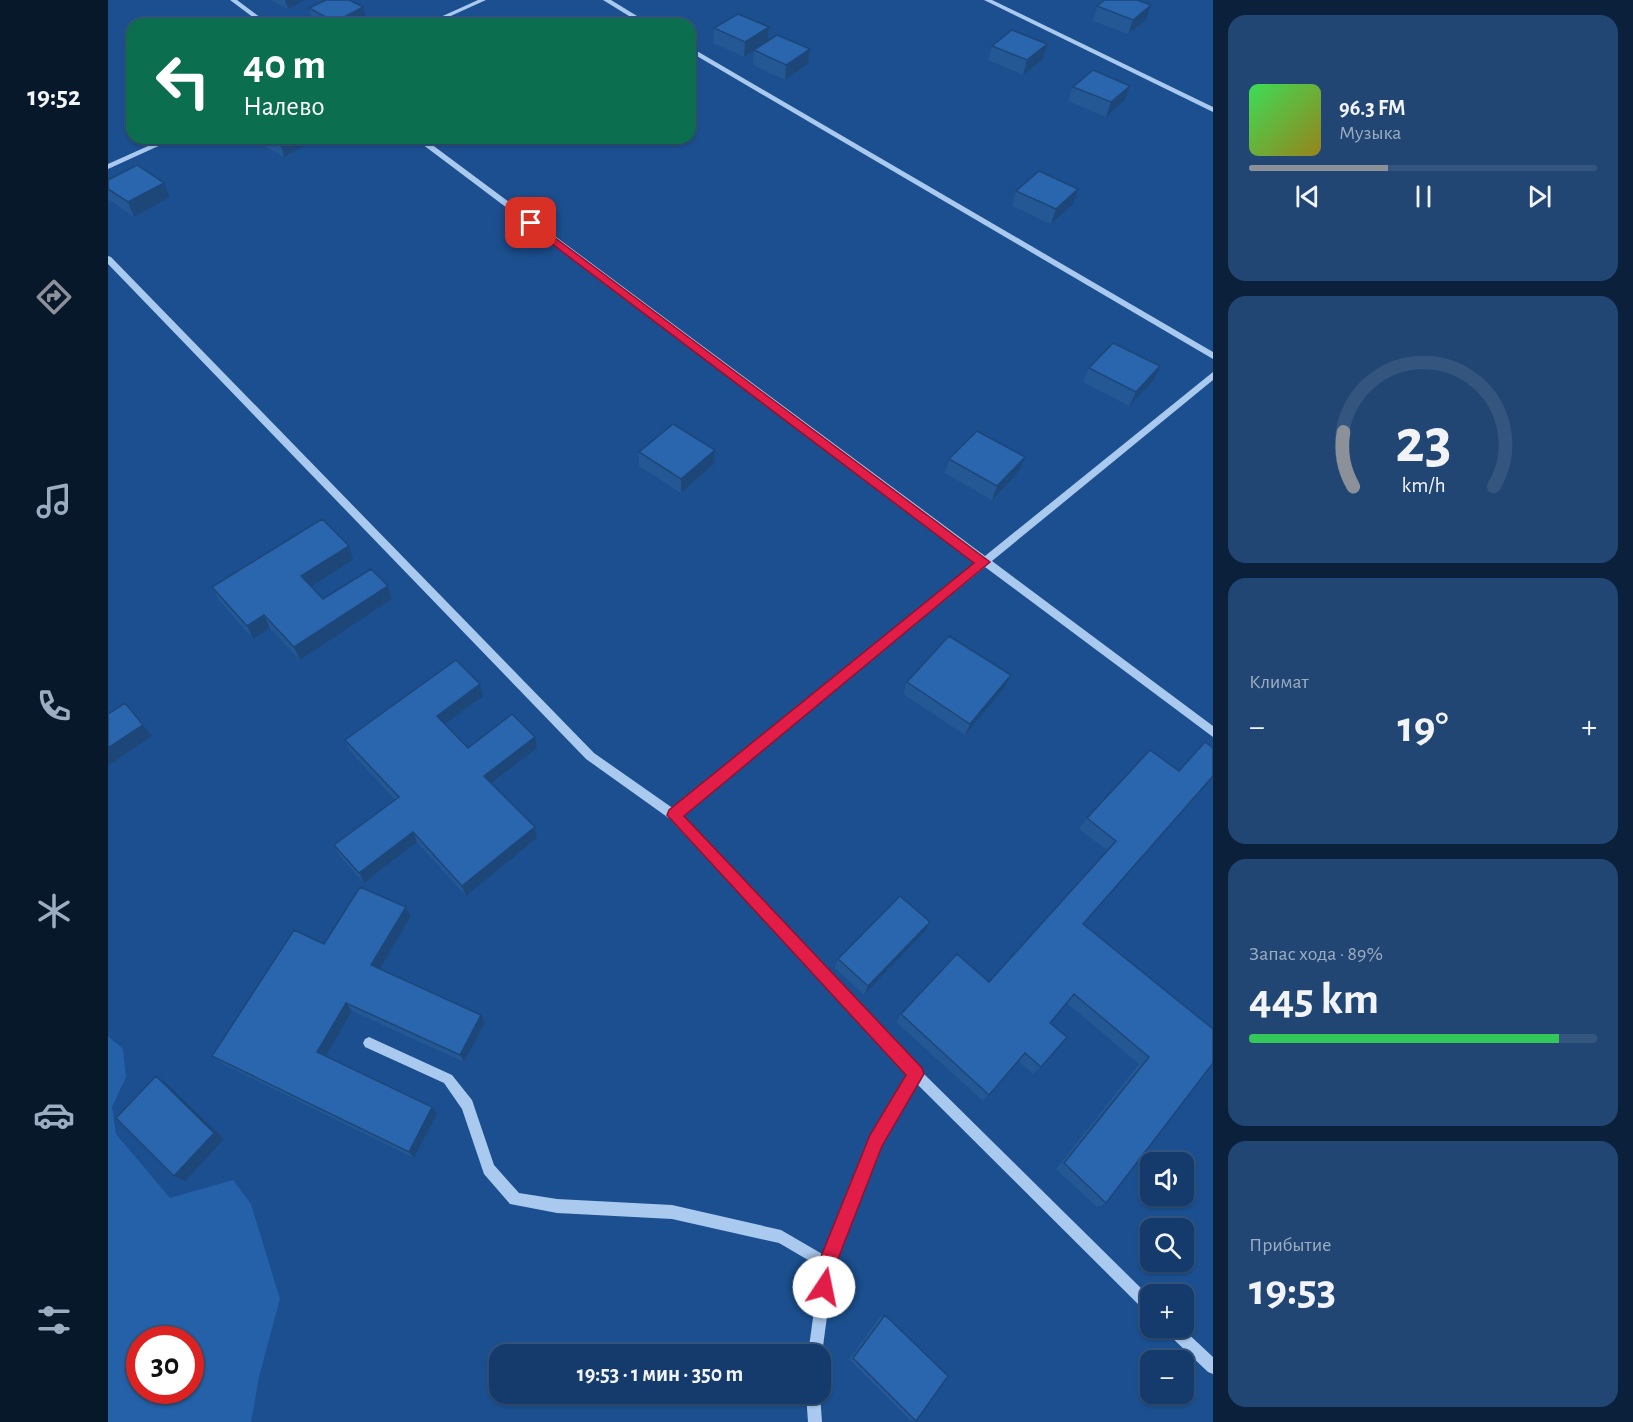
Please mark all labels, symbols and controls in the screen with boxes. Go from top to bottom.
icon: left [144,42,222,120]
text: 40 m [243,44,326,86]
text: 19:52 [27,83,81,110]
text: Налево [243,93,325,120]
text: 96.3 FM [1339,97,1405,119]
text: Музыка [1339,123,1401,143]
icon: previous [1291,180,1324,213]
icon: pause [1407,180,1440,213]
icon: next [1523,180,1556,213]
pin [505,197,556,248]
icon: arrive [514,206,547,239]
icon: directions [33,276,75,318]
text: 23 [1395,411,1451,473]
text: km/h [1401,475,1445,496]
icon: music [33,480,75,522]
text: Климат [1249,672,1309,692]
icon: phone [33,685,75,727]
text: 19° [1397,705,1449,750]
text: − [1249,711,1265,744]
text: + [1581,711,1597,744]
icon: climate [33,890,75,932]
text: Запас хода · 89% [1249,944,1383,964]
text: 445 km [1249,977,1379,1022]
icon: car [33,1094,75,1136]
map controls [1140,1152,1194,1404]
button: sound [1140,1152,1194,1206]
button: search [1140,1218,1194,1272]
text: Прибытие [1249,1235,1331,1255]
position arrow [792,1255,856,1319]
text: 19:53 [1249,1268,1336,1313]
button: + [1140,1284,1194,1338]
icon: filters [33,1299,75,1341]
speed limit sign: 30 [126,1326,204,1404]
button: − [1140,1350,1194,1404]
text: 19:53 · 1 мин · 350 m [577,1363,743,1385]

